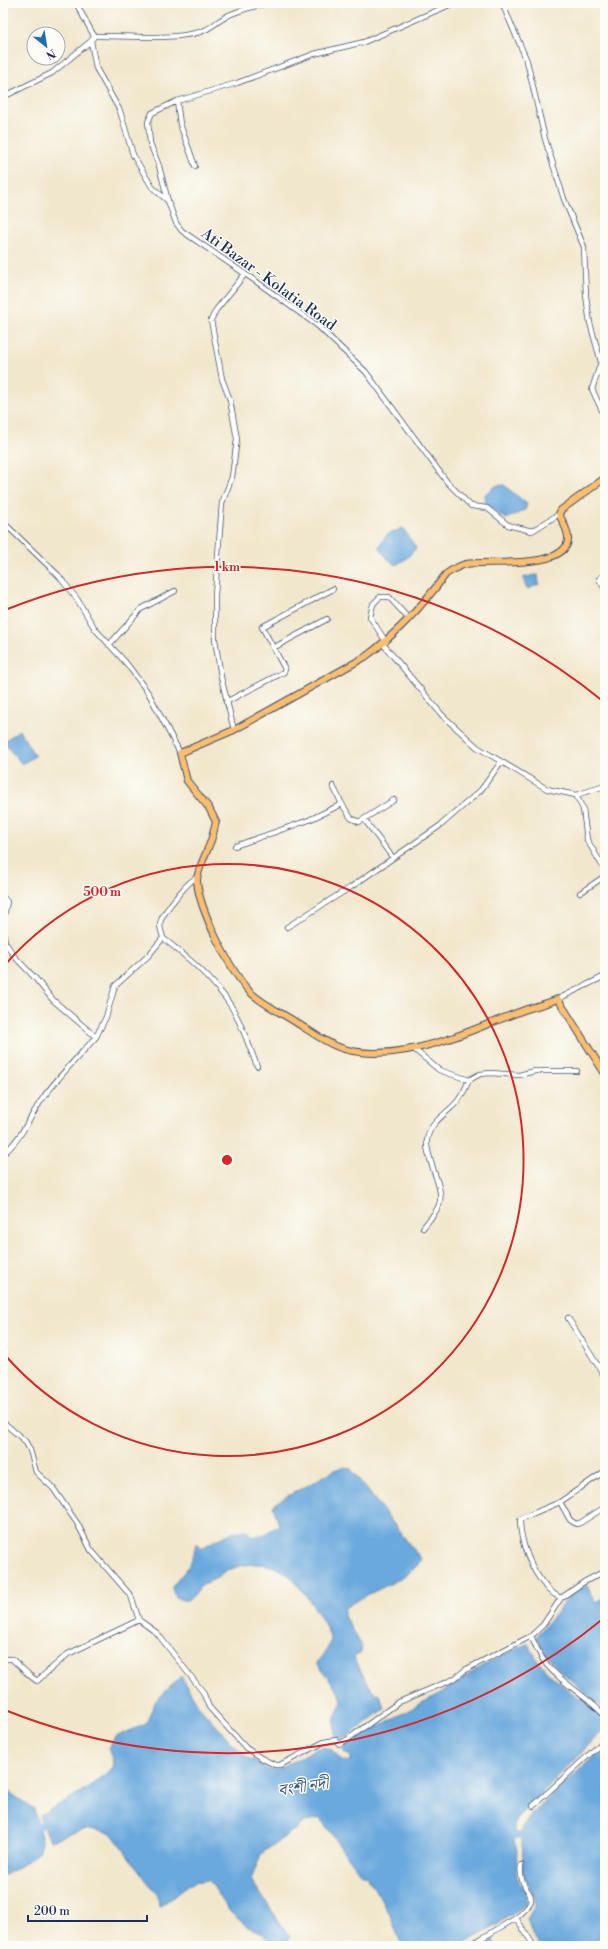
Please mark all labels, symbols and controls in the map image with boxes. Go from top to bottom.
north arrow [26,26,66,66]
text: N [43,46,58,62]
street label: Ati Bazar - Kolatia Road [197,223,340,335]
text: 1 km [214,560,240,575]
text: 500 m [83,885,121,900]
centre of rings [220,1153,234,1167]
water label: বংশী নদী [277,1773,331,1801]
scale bar [28,1897,147,1923]
text: 200 m [34,1904,70,1919]

